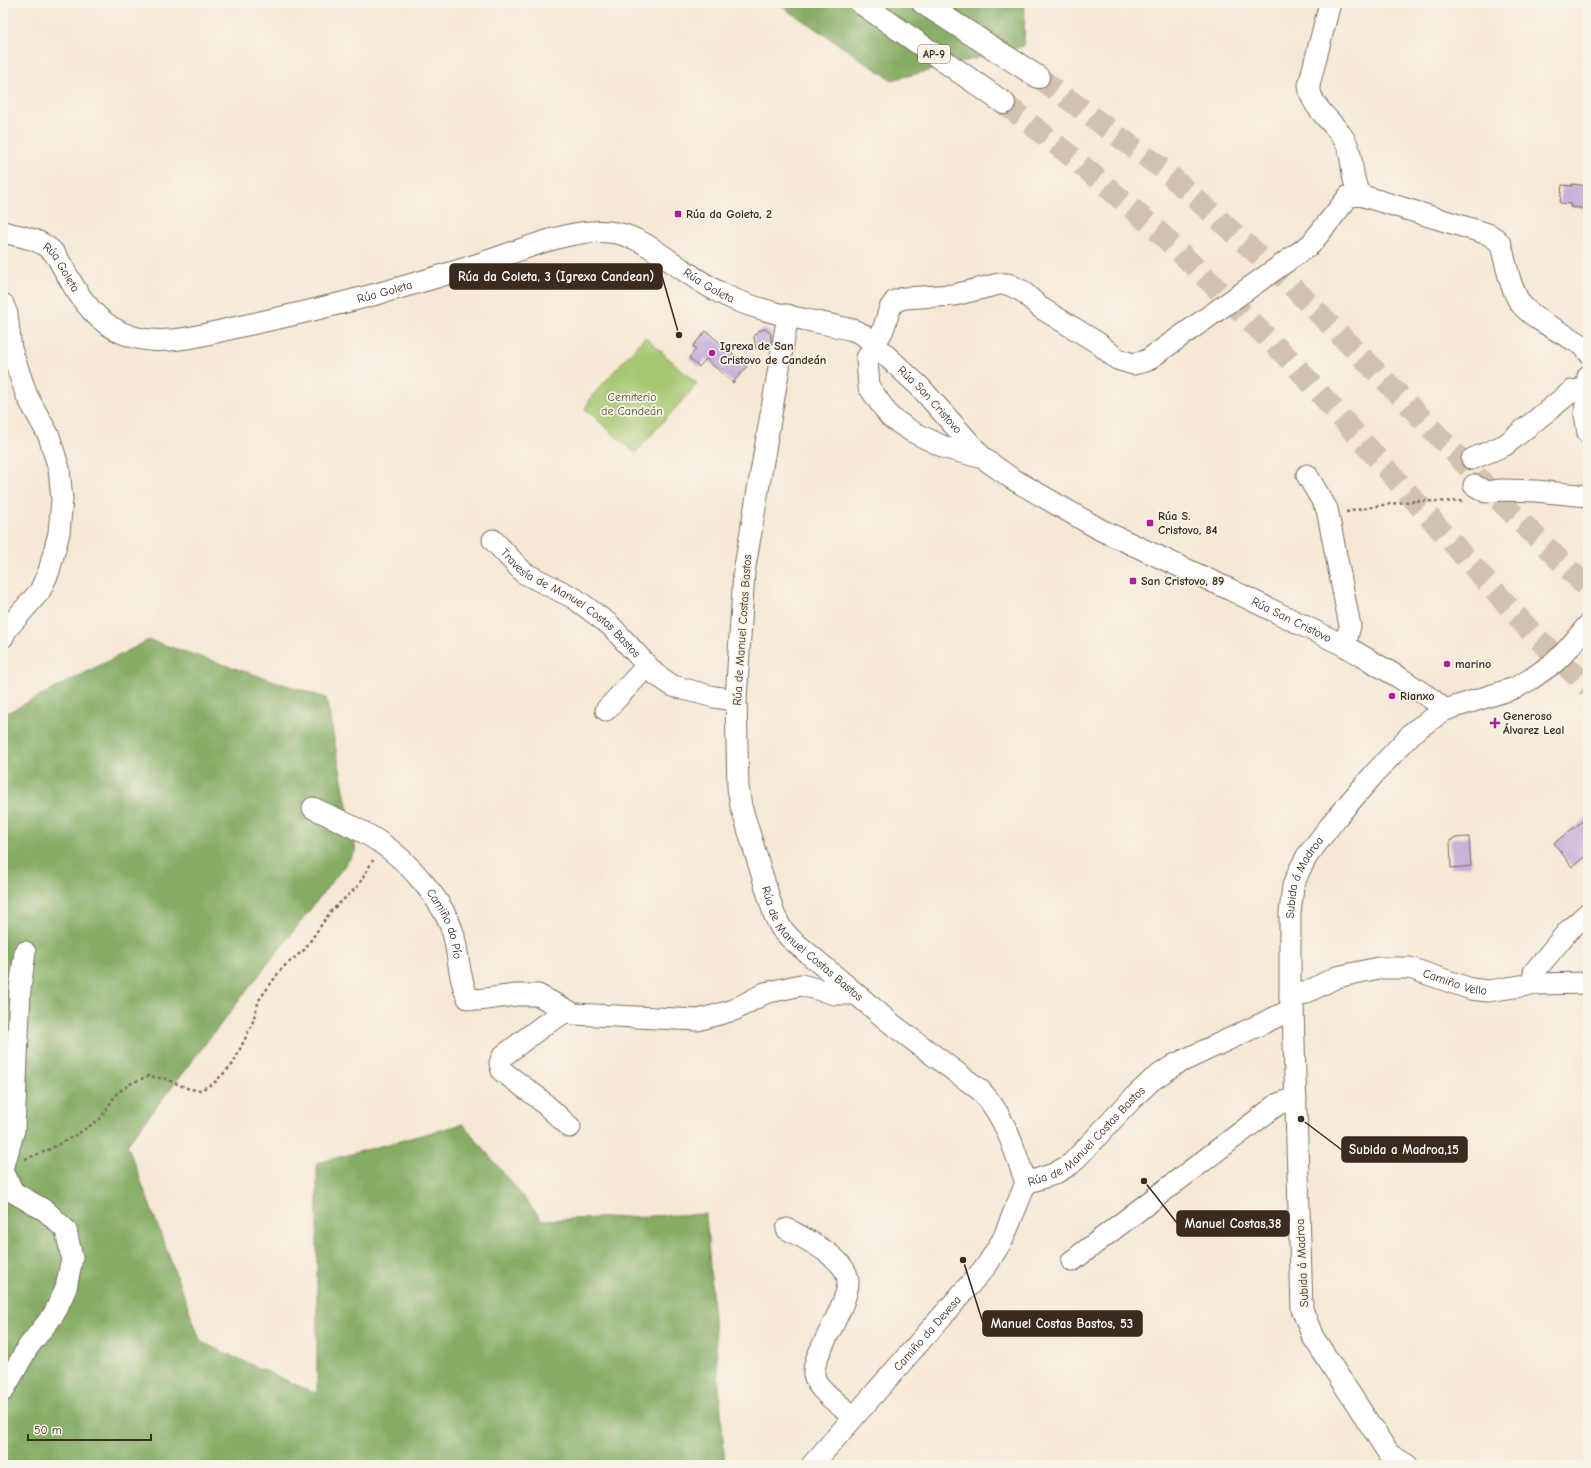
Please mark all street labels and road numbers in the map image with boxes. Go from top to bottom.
road number: AP-9 [918,45,950,63]
street label: Rúa Goleta [40,239,82,295]
street label: Rúa Goleta [681,265,737,306]
street label: Rúa Goleta [356,278,414,306]
street label: Rúa San Cristovo [895,363,965,436]
street label: Travesía de Manuel Costas Bastos [498,545,643,660]
street label: Rúa de Manuel Costas Bastos [730,554,754,706]
street label: Rúa San Cristovo [1249,594,1334,645]
street label: Subida á Madroa [1283,834,1326,918]
street label: Rúa de Manuel Costas Bastos [759,884,866,1004]
street label: Camiño do Pío [424,886,465,960]
street label: Camiño Vello [1421,966,1488,998]
street label: Rúa de Manuel Costas Bastos [1026,1083,1148,1189]
street label: Subida á Madroa [1293,1219,1311,1307]
street label: Camiño da Devesa [891,1293,964,1374]

